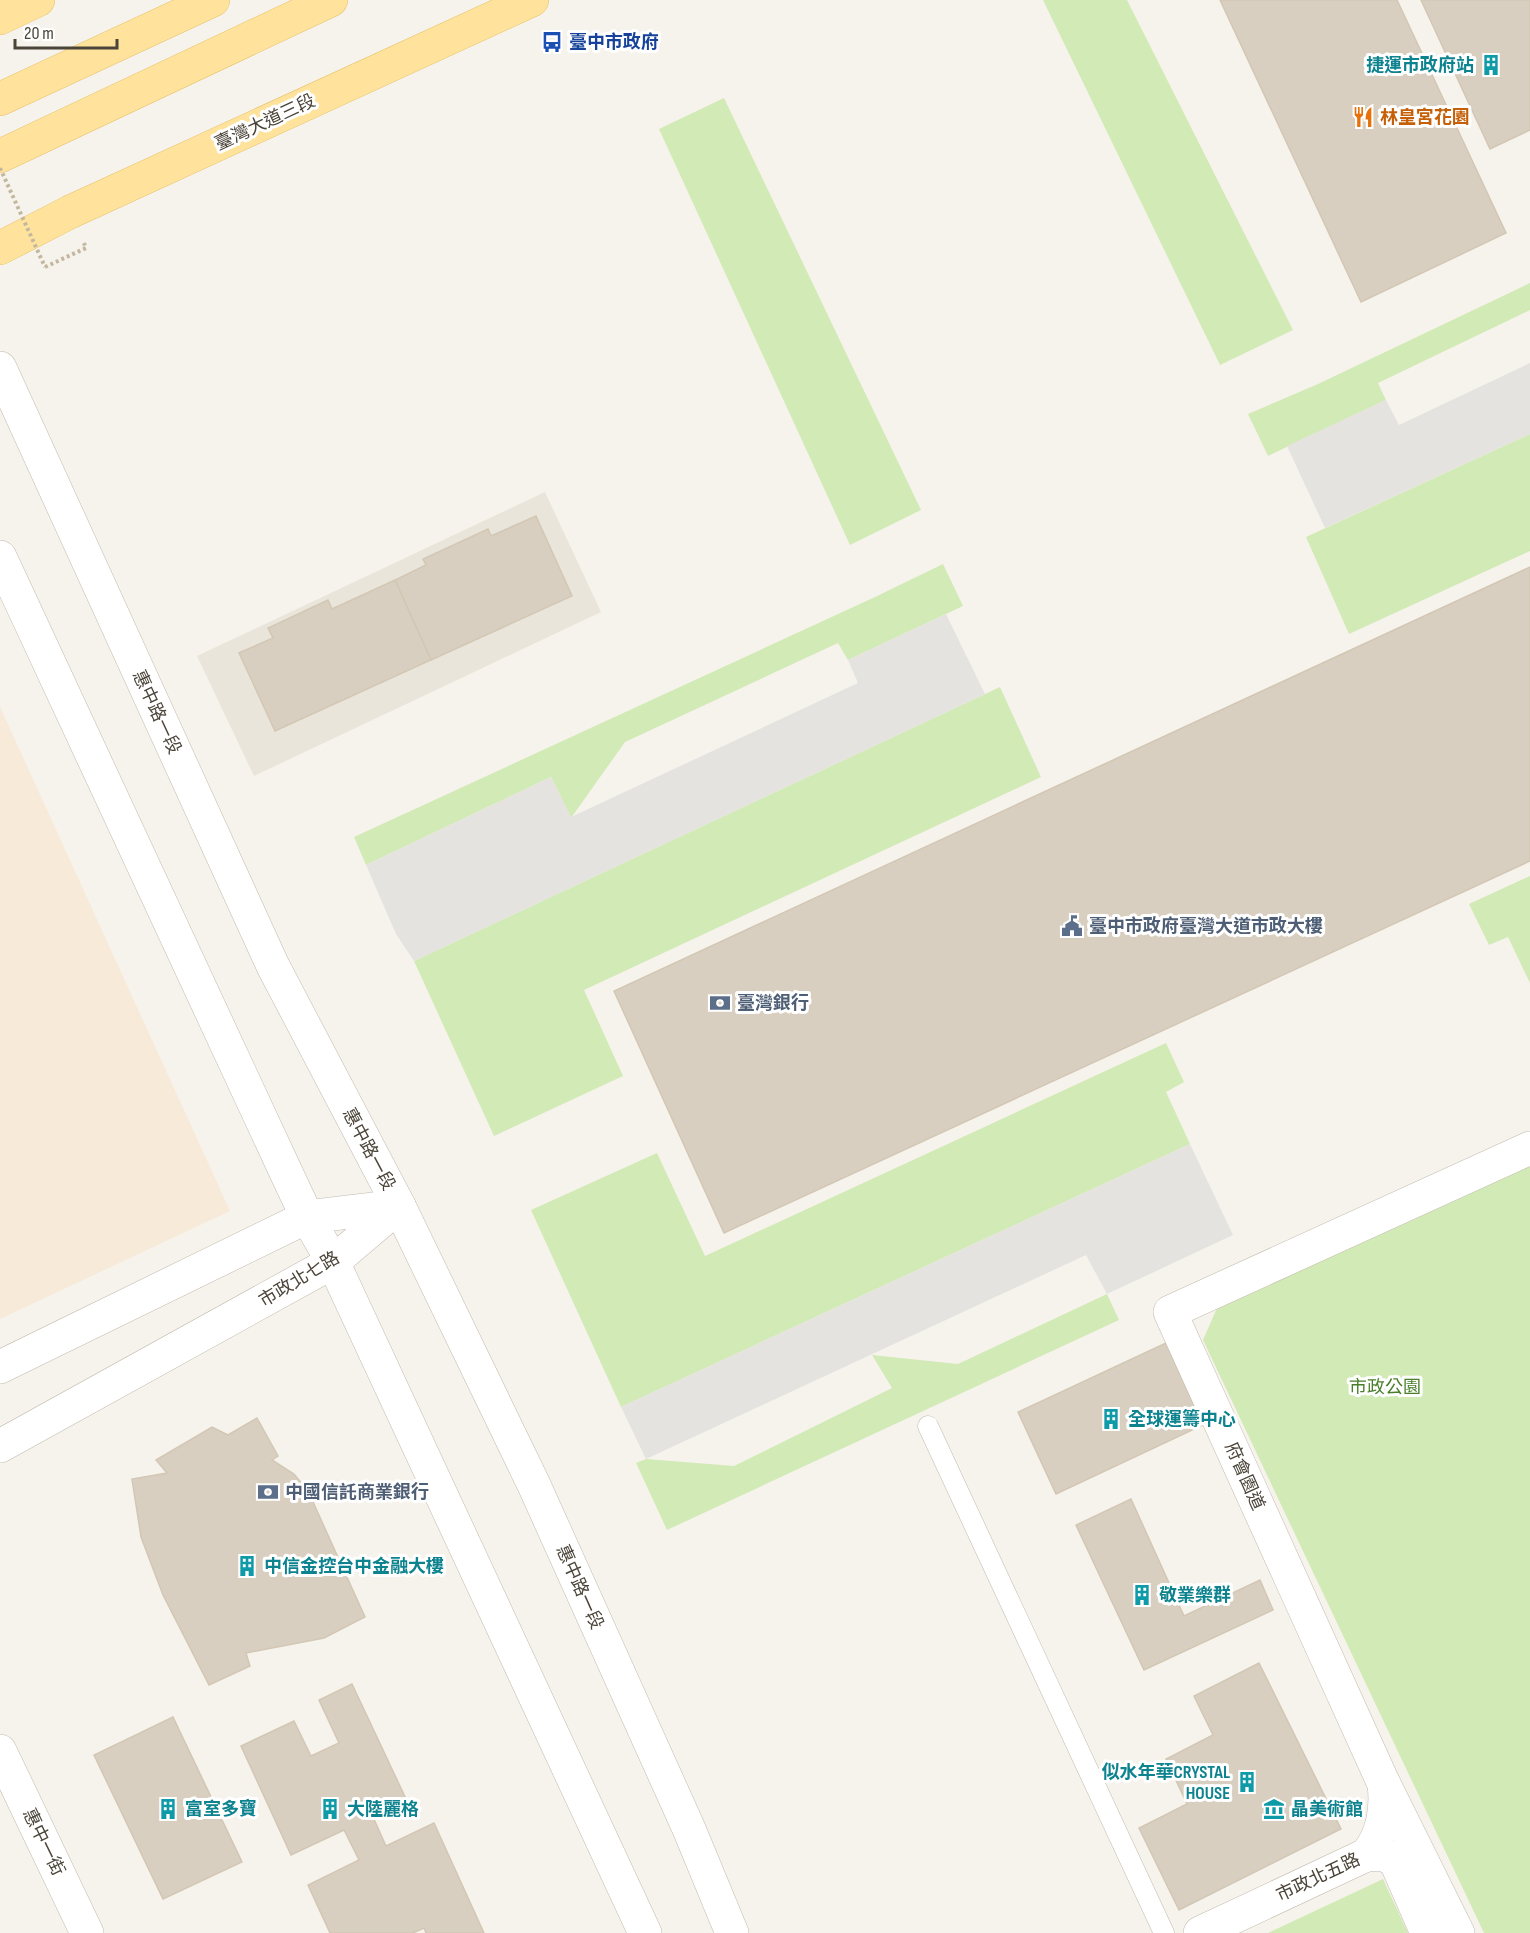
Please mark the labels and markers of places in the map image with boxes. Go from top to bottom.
bus stop icon: 臺中市政府 [540,30,564,54]
place label: 臺中市政府 [569,31,659,53]
building icon: 捷運市政府站 [1479,53,1503,77]
place label: 捷運市政府站 [1366,54,1474,76]
restaurant icon: 林皇宮花園 [1351,105,1375,129]
place label: 林皇宮花園 [1380,107,1470,128]
public building icon: 臺中市政府臺灣大道市政大樓 [1060,914,1084,938]
place label: 臺中市政府臺灣大道市政大樓 [1089,915,1323,937]
bank icon: 臺灣銀行 [708,991,732,1015]
place label: 臺灣銀行 [737,992,809,1014]
building icon: 全球運籌中心 [1099,1407,1123,1431]
place label: 全球運籌中心 [1128,1408,1236,1430]
bank icon: 中國信託商業銀行 [256,1480,280,1504]
place label: 中國信託商業銀行 [285,1481,429,1503]
building icon: 中信金控台中金融大樓 [235,1554,259,1578]
place label: 中信金控台中金融大樓 [264,1556,444,1577]
building icon: 敬業樂群 [1130,1583,1154,1607]
place label: 敬業樂群 [1159,1585,1231,1606]
place label: 似水年華CRYSTAL HOUSE [1102,1762,1230,1804]
building icon: 似水年華CRYSTAL HOUSE [1235,1770,1259,1794]
building icon: 富室多寶 [156,1797,180,1821]
building icon: 大陸麗格 [318,1797,342,1821]
museum icon: 晶美術館 [1262,1797,1286,1821]
place label: 富室多寶 [185,1798,257,1820]
place label: 大陸麗格 [347,1799,419,1820]
place label: 晶美術館 [1291,1799,1363,1820]

